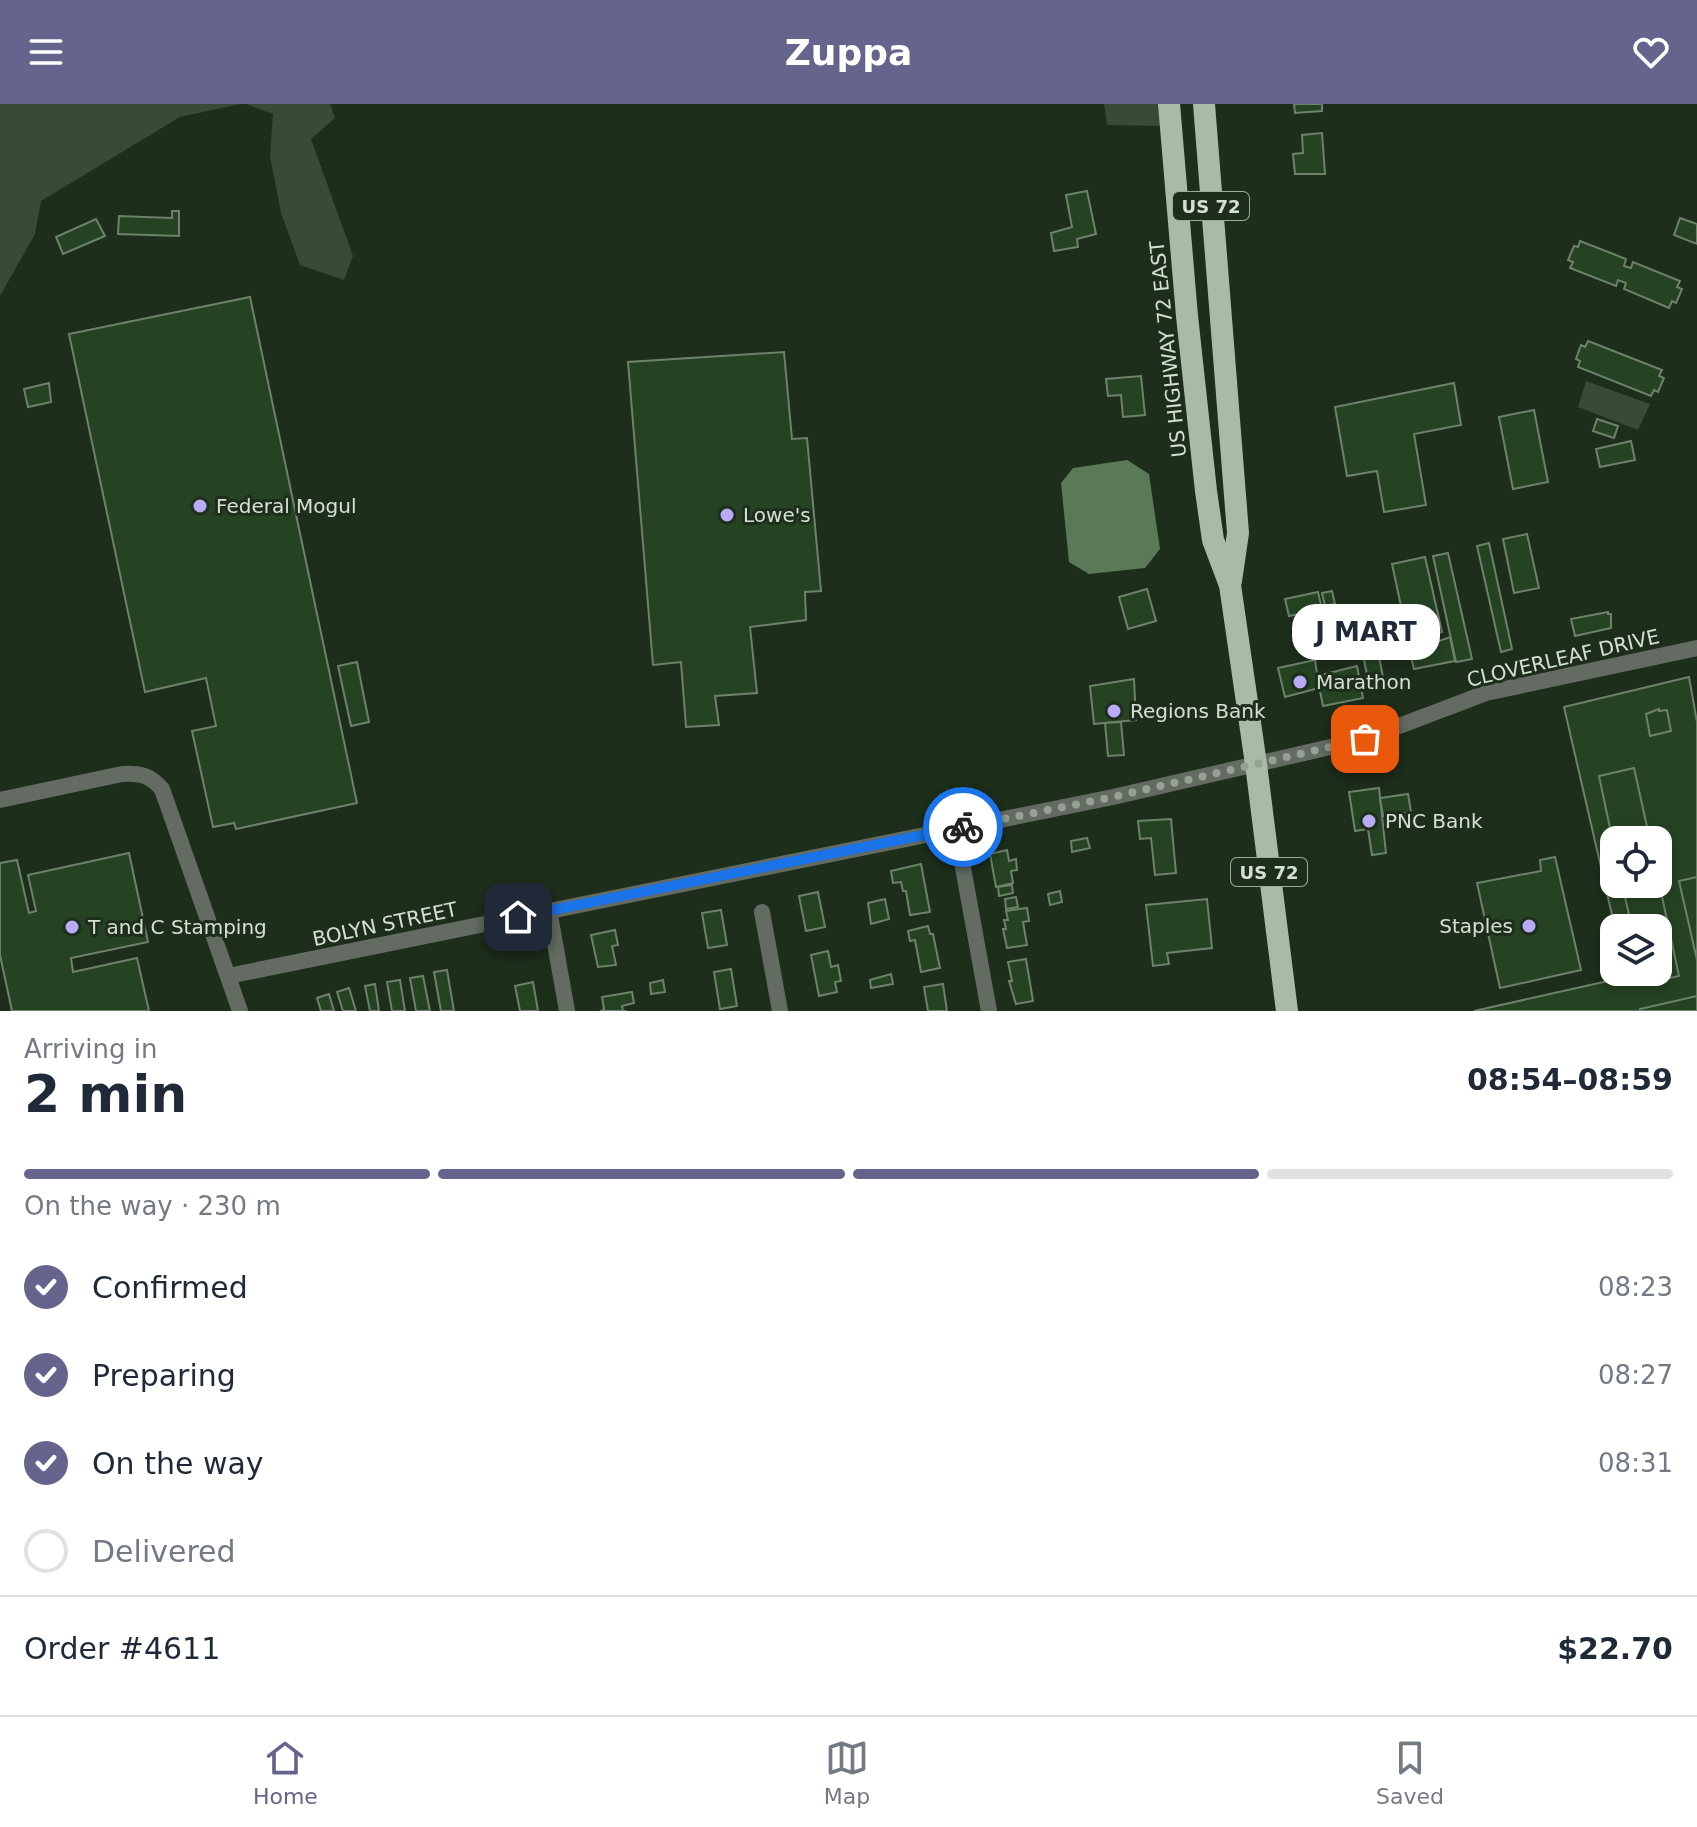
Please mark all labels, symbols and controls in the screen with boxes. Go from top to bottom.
icon: menu [24,30,68,74]
icon: heart [1629,30,1673,74]
text: Zuppa [785,32,912,73]
road number: US 72 [1173,192,1249,220]
street label: US HIGHWAY 72 EAST [1145,239,1191,458]
place label: Federal Mogul [216,494,357,518]
marker: Federal Mogul [191,497,209,515]
place label: Lowe's [743,503,811,527]
marker: Lowe's [718,506,736,524]
callout: J MART [1291,603,1439,659]
text: J MART [1315,617,1417,647]
street label: CLOVERLEAF DRIVE [1464,624,1662,692]
place label: Marathon [1316,670,1411,694]
marker: Marathon [1291,673,1309,691]
place label: Regions Bank [1130,699,1266,723]
marker: Regions Bank [1105,702,1123,720]
pin [1331,705,1399,773]
icon: bag [1343,717,1387,761]
courier [923,787,1003,867]
icon: bike [941,805,985,849]
place label: PNC Bank [1385,809,1483,833]
marker: PNC Bank [1360,812,1378,830]
map controls [1600,826,1672,986]
button: locate [1600,826,1672,898]
road number: US 72 [1231,858,1307,886]
pin [484,883,552,951]
icon: home [496,895,540,939]
street label: BOLYN STREET [310,897,460,951]
place label: Staples [1439,914,1513,938]
button: layers [1600,914,1672,986]
place label: T and C Stamping [87,915,267,939]
marker: Staples [1520,917,1538,935]
marker: T and C Stamping [63,918,81,936]
text: Arriving in [24,1034,158,1064]
text: 08:54–08:59 [1467,1062,1673,1097]
text: 2 min [24,1064,187,1124]
text: On the way · 230 m [24,1191,281,1221]
icon: check [24,1265,68,1309]
text: Confirmed [92,1270,248,1305]
text: 08:23 [1598,1272,1673,1302]
icon: check [24,1353,68,1397]
text: Preparing [92,1358,236,1393]
text: 08:27 [1598,1360,1673,1390]
icon: check [24,1441,68,1485]
text: On the way [92,1446,264,1481]
text: 08:31 [1598,1448,1673,1478]
text: Delivered [92,1534,236,1569]
text: Order #4611 [24,1631,220,1666]
text: $22.70 [1557,1631,1673,1666]
tab: Home [253,1736,318,1809]
tab: Map [824,1736,870,1809]
tab: Saved [1376,1736,1444,1809]

